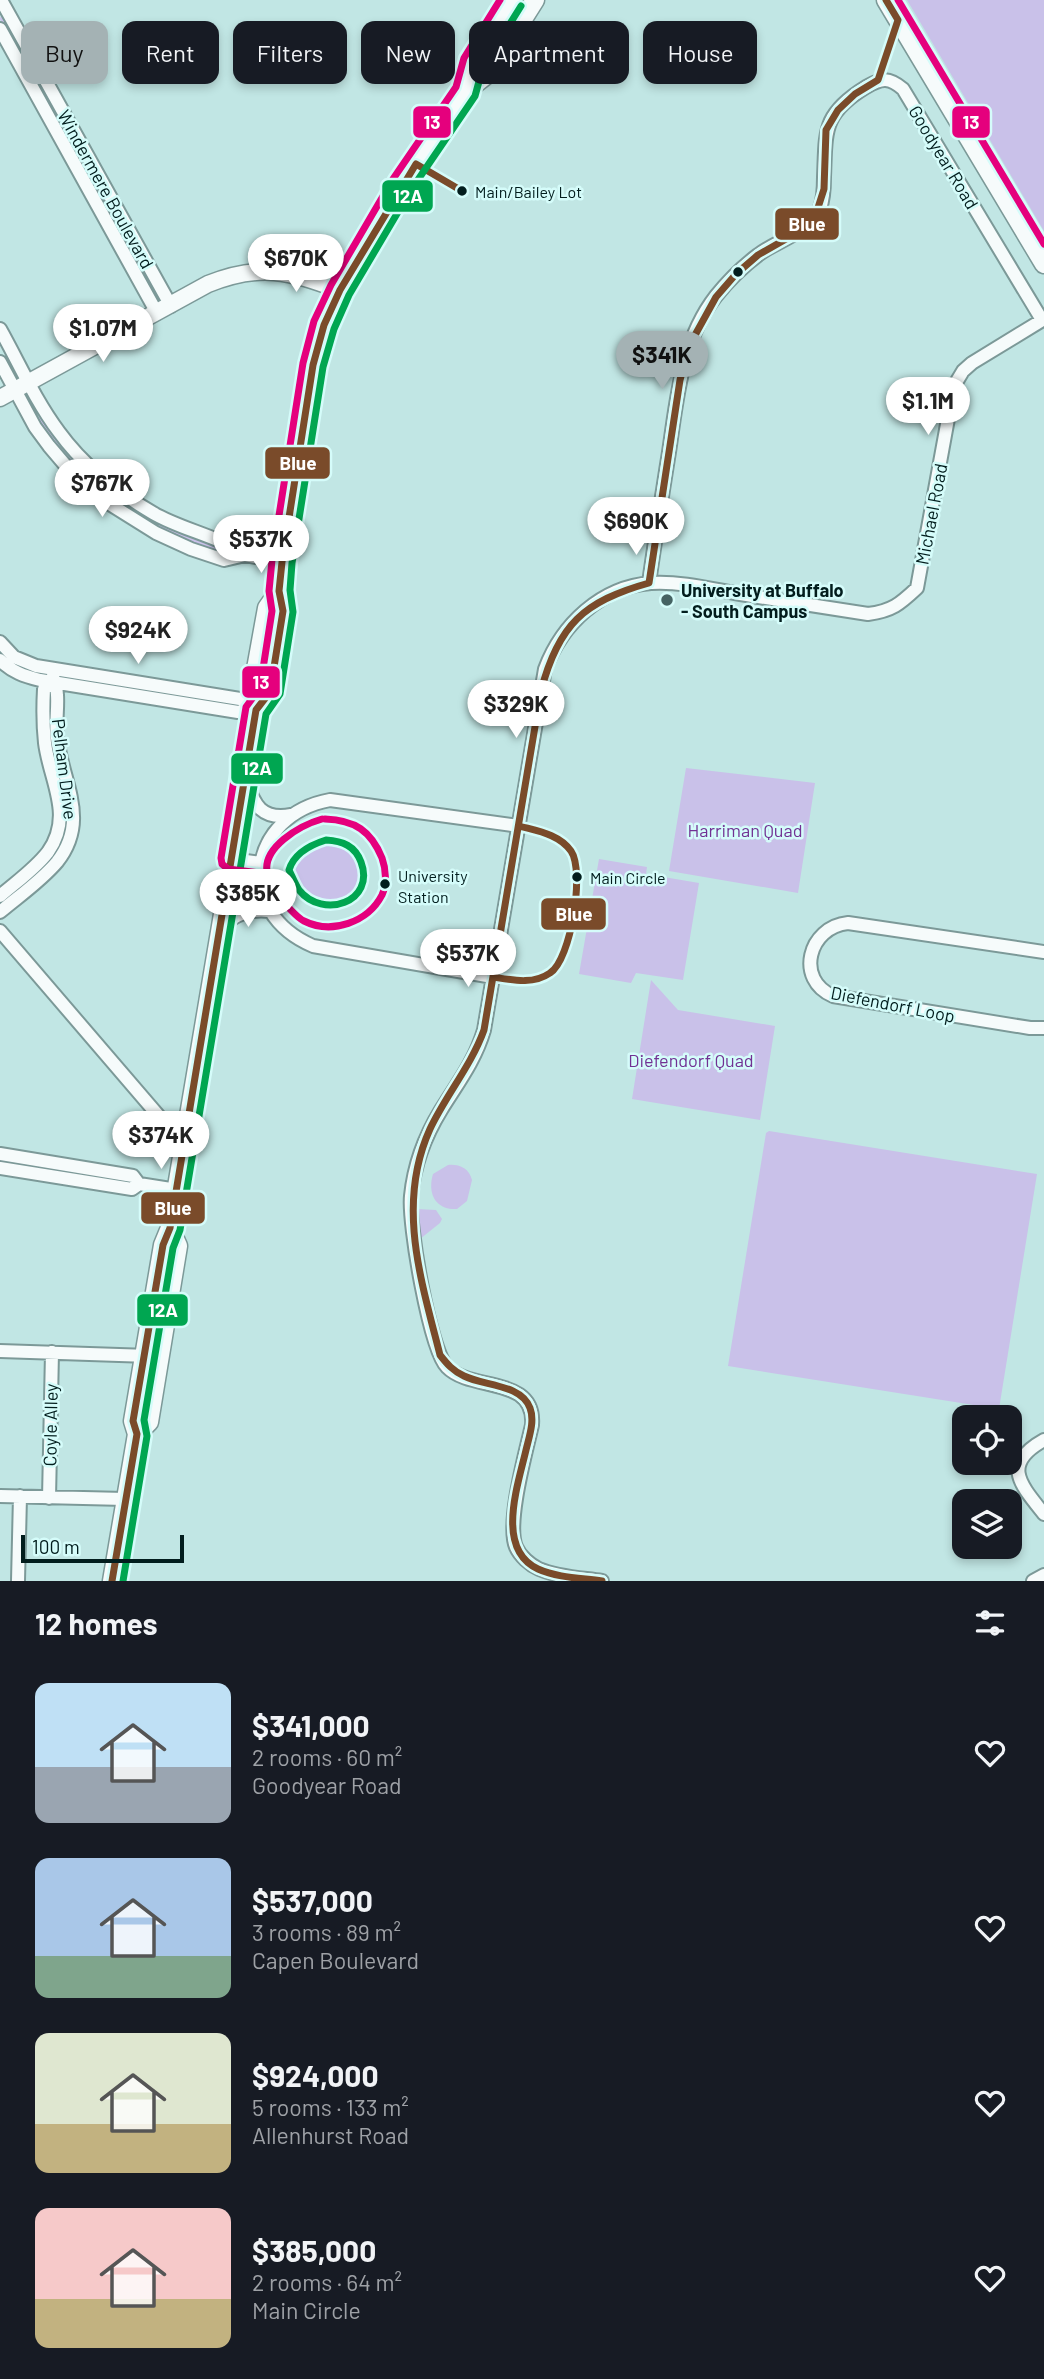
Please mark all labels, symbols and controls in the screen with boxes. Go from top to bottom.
chip: Buy [21,21,108,84]
chip: Rent [122,21,219,84]
chip: Filters [233,21,347,84]
chip: New [361,21,455,84]
chip: Apartment [469,21,629,84]
chip: House [643,21,757,84]
street label: Goodyear Road [904,101,984,213]
line badge: 13 [412,105,452,139]
line badge: 13 [951,105,991,139]
street label: Windermere Boulevard [53,106,159,272]
text: 13 [424,110,441,133]
text: 13 [963,110,980,133]
line badge: 12A [381,179,434,213]
place label: Main/Bailey Lot [475,182,582,201]
text: 12A [393,184,423,207]
marker: Main/Bailey Lot [455,184,469,198]
line badge: Blue [774,207,840,241]
text: Blue [788,212,826,235]
pin: $670K [247,234,345,294]
text: $670K [264,243,328,271]
unlabelled marker [731,265,745,279]
pin: $1.07M [46,304,160,364]
text: $1.07M [69,313,137,341]
pin: $341K [613,332,711,391]
text: $341K [632,340,692,368]
pin: $1.1M [879,378,977,437]
text: $1.1M [902,386,954,414]
line badge: Blue [264,446,331,480]
text: Blue [279,451,317,474]
pin: $767K [53,460,151,519]
street label: Michael Road [910,461,952,567]
text: $767K [71,468,133,496]
pin: $690K [587,498,685,557]
text: $690K [603,506,669,534]
pin: $537K [212,516,310,575]
text: $537K [229,524,293,552]
place label: University at Buffalo - South Campus [681,579,844,622]
marker: University at Buffalo - South Campus [659,592,675,608]
pin: $924K [89,606,187,666]
text: $924K [105,615,171,643]
line badge: 13 [241,665,281,699]
text: 13 [253,670,270,693]
pin: $329K [467,680,565,740]
text: $329K [483,689,549,717]
street label: Pelham Drive [48,717,82,821]
line badge: 12A [230,752,284,785]
text: 12A [242,756,272,779]
park label: Harriman Quad [687,819,803,841]
place label: University Station [398,866,468,906]
place label: Main Circle [590,868,666,887]
pin: $385K [199,870,297,929]
marker: Main Circle [570,870,584,884]
marker: University Station [378,877,392,891]
text: $385K [216,878,280,906]
line badge: Blue [540,897,607,931]
text: Blue [555,902,593,925]
pin: $537K [419,930,517,989]
text: $537K [436,938,500,966]
street label: Diefendorf Loop [829,981,957,1027]
park label: Diefendorf Quad [628,1049,754,1071]
pin: $374K [112,1112,210,1171]
text: $374K [128,1120,194,1148]
line badge: Blue [140,1191,206,1225]
text: Blue [154,1196,192,1219]
line badge: 12A [136,1293,189,1327]
text: 12A [148,1298,178,1321]
street label: Coyle Alley [38,1383,62,1467]
map controls [952,1405,1022,1559]
button: locate [952,1405,1022,1475]
button: layers [952,1489,1022,1559]
scale bar [21,1532,184,1564]
text: 100 m [32,1535,80,1558]
icon: filters [971,1604,1009,1642]
text: 12 homes [35,1605,158,1641]
text: $341,000 [252,1707,370,1743]
icon: home [91,1711,175,1795]
icon: heart [971,1734,1009,1772]
text: 2 rooms · 60 m² [252,1743,402,1771]
text: Goodyear Road [252,1771,402,1799]
text: $537,000 [252,1882,373,1918]
icon: home [91,1886,175,1970]
icon: heart [971,1909,1009,1947]
text: 3 rooms · 89 m² [252,1918,401,1946]
text: Capen Boulevard [252,1946,419,1974]
text: $924,000 [252,2057,379,2093]
icon: home [91,2061,175,2145]
icon: heart [971,2084,1009,2122]
text: 5 rooms · 133 m² [252,2093,409,2121]
text: Allenhurst Road [252,2121,409,2149]
text: $385,000 [252,2232,376,2268]
icon: home [91,2236,175,2320]
icon: heart [971,2259,1009,2297]
text: 2 rooms · 64 m² [252,2268,402,2296]
text: Main Circle [252,2296,361,2324]

